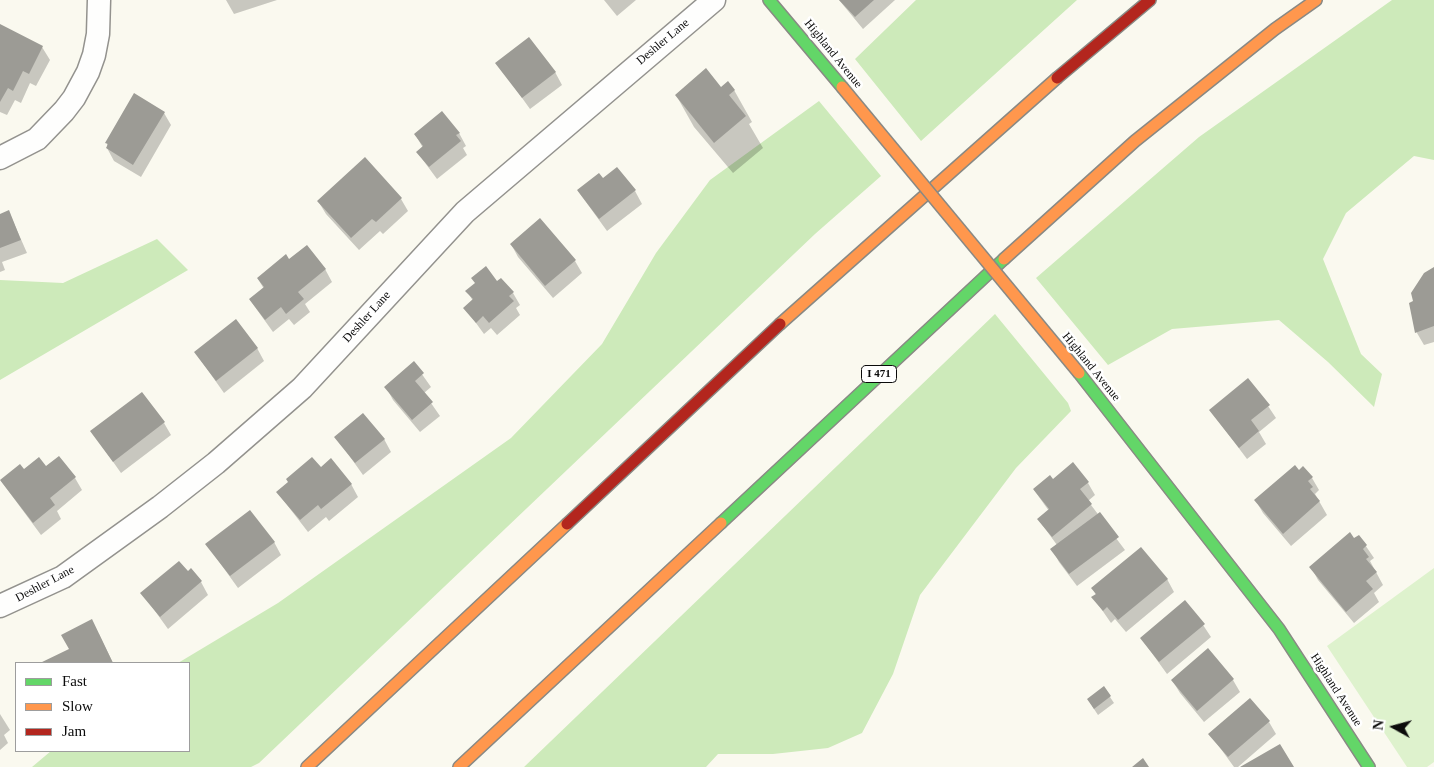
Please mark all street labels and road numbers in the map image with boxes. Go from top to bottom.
street label: Deshler Lane [634,16,692,68]
street label: Highland Avenue [801,17,865,91]
street label: Deshler Lane [340,288,394,346]
street label: Highland Avenue [1059,330,1123,404]
road number: I 471 [862,366,896,382]
street label: Deshler Lane [13,563,77,605]
street label: Highland Avenue [1307,651,1365,729]

